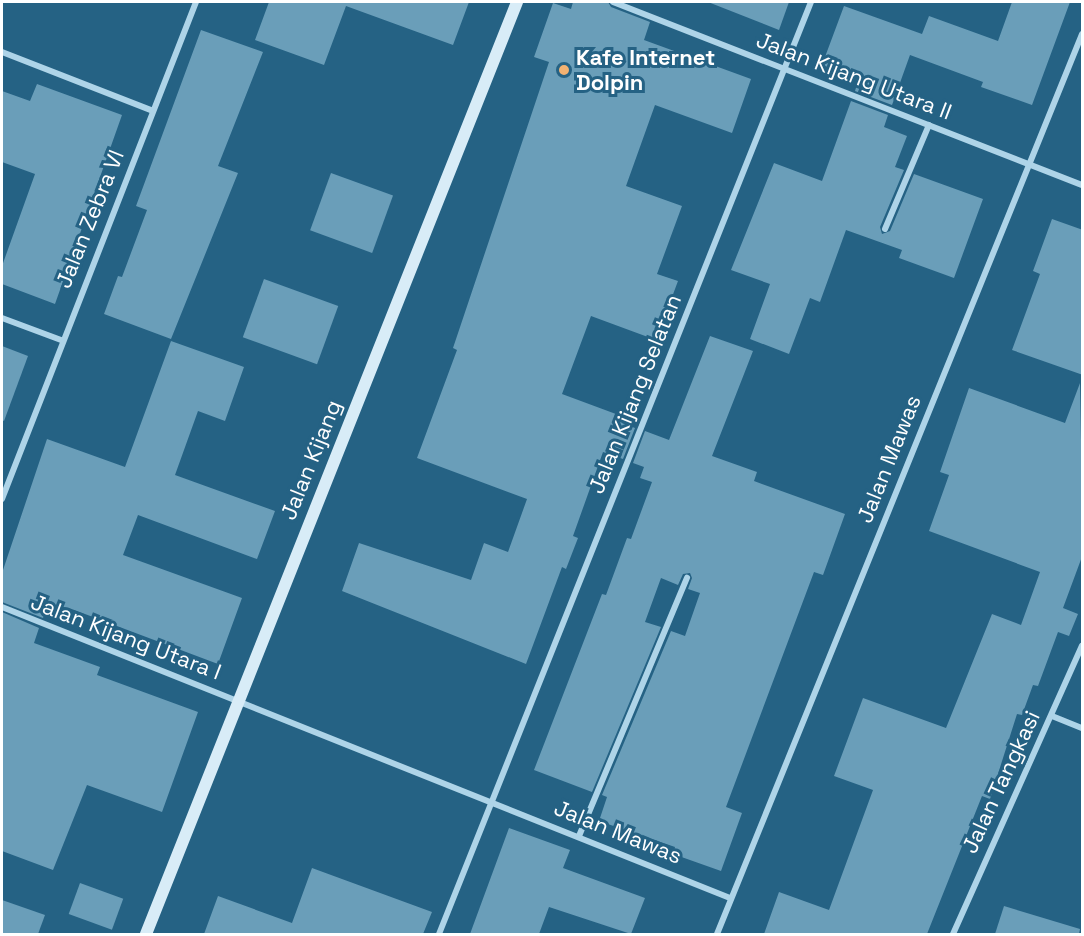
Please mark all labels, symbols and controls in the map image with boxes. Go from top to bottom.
street label: Jalan Kijang Utara II [753,27,955,125]
place label: Kafe Internet Dolpin [576,44,715,96]
marker: Kafe Internet Dolpin [557,63,571,77]
street label: Jalan Zebra VI [50,146,130,292]
street label: Jalan Kijang Selatan [583,291,687,497]
street label: Jalan Mawas [851,391,927,527]
street label: Jalan Kijang [275,396,347,524]
street label: Jalan Kijang Utara I [27,589,225,685]
street label: Jalan Tangkasi [956,706,1046,858]
street label: Jalan Mawas [550,794,686,870]

